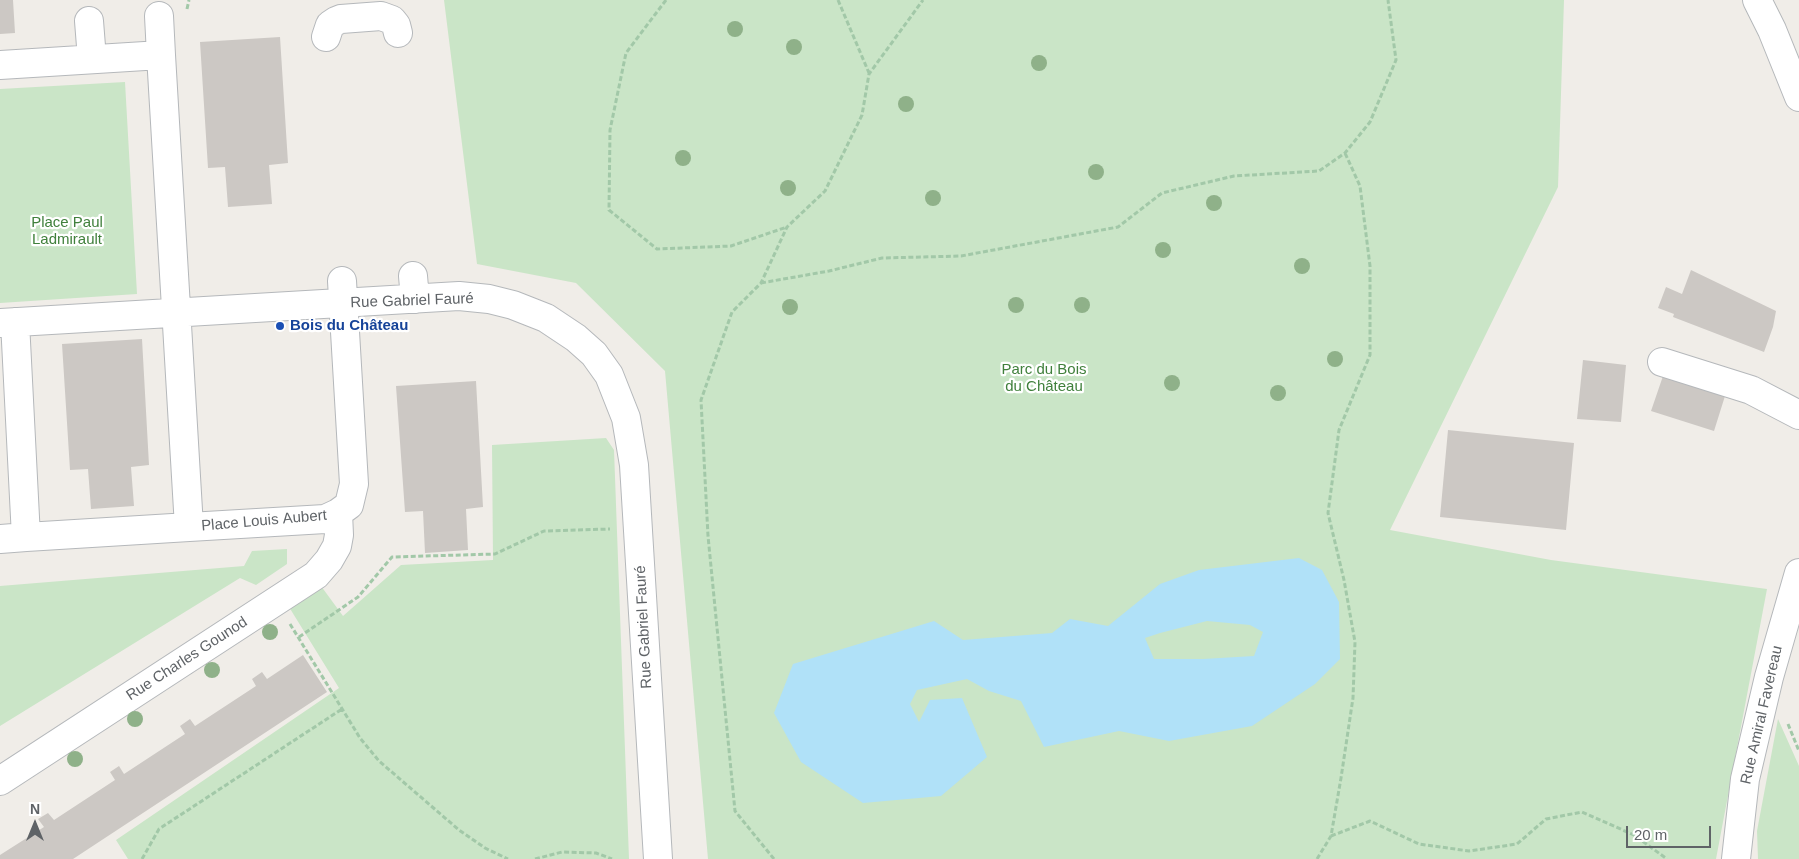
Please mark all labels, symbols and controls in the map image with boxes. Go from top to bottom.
park label: Place Paul Ladmirault [31,214,103,249]
street label: Rue Gabriel Fauré [350,290,474,312]
place label: Bois du Château [290,317,408,335]
marker: Bois du Château [274,320,286,332]
park label: Parc du Bois du Château [1001,361,1087,396]
street label: Place Louis Aubert [200,507,328,535]
street label: Rue Gabriel Fauré [632,565,656,689]
street label: Rue Charles Gounod [123,613,251,705]
street label: Rue Amiral Favereau [1737,644,1787,786]
north arrow [10,799,60,849]
text: N [30,801,40,817]
scale bar [1629,816,1714,848]
text: 20 m [1634,826,1667,843]

